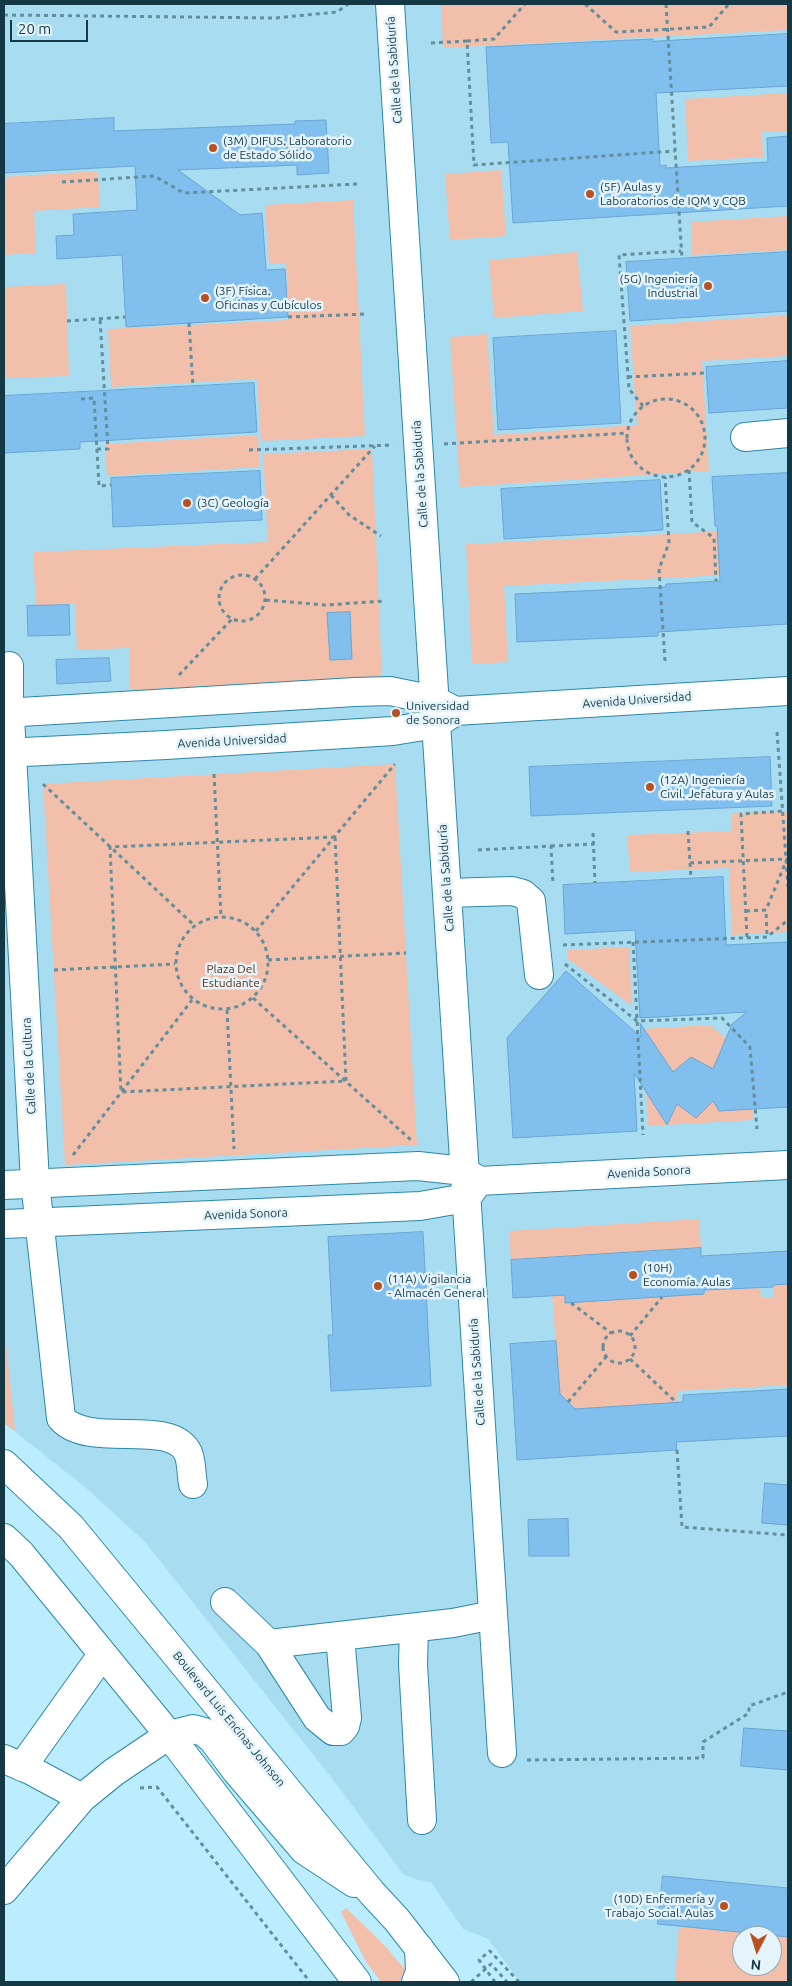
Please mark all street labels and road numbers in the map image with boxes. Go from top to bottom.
street label: Calle de la Sabiduría [383,16,405,124]
street label: Calle de la Sabiduría [409,420,431,528]
street label: Avenida Universidad [582,689,692,711]
street label: Avenida Universidad [177,731,287,751]
street label: Calle de la Sabiduría [435,824,457,932]
street label: Calle de la Cultura [19,1017,39,1115]
street label: Avenida Sonora [607,1163,691,1181]
street label: Avenida Sonora [204,1205,288,1223]
street label: Calle de la Sabiduría [466,1318,488,1426]
street label: Boulevard Luis Encinas Johnson [170,1648,288,1790]

